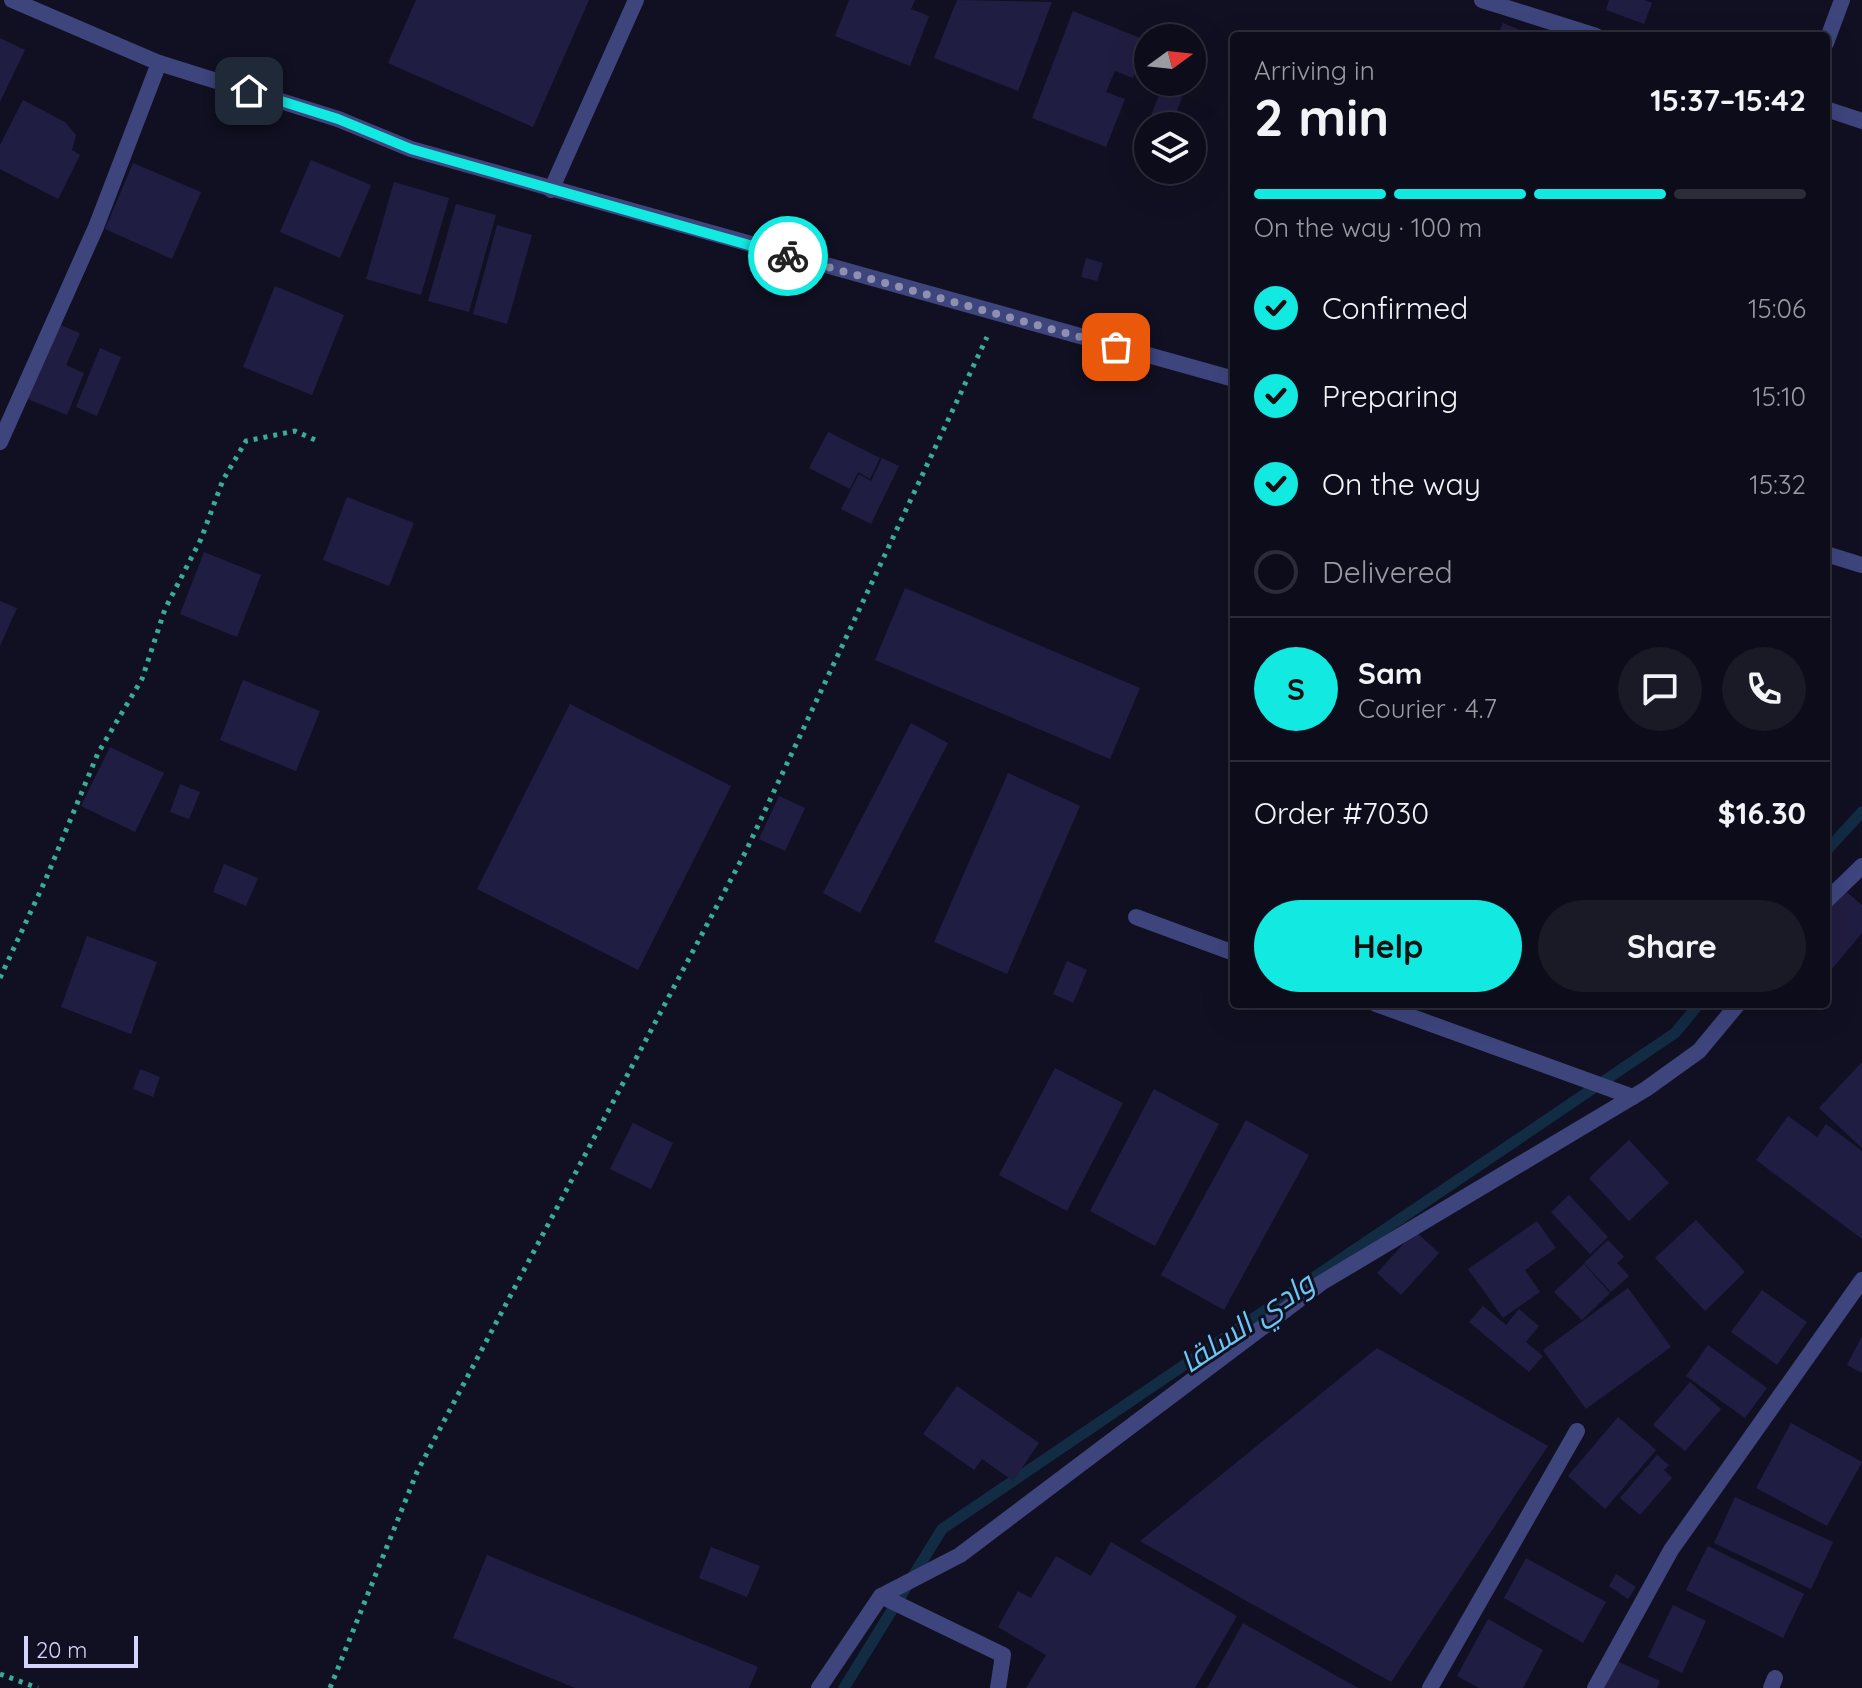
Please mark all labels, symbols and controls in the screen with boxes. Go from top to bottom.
north arrow [1134,24,1206,96]
map controls [1134,24,1206,184]
text: Arriving in [1254,54,1375,87]
pin [215,57,283,125]
icon: home [227,69,271,113]
text: 15:37–15:42 [1650,81,1806,119]
text: 2 min [1254,84,1389,149]
button: layers [1134,112,1206,184]
text: On the way · 100 m [1254,211,1482,244]
courier [748,216,828,296]
icon: bike [766,234,810,278]
icon: check [1254,286,1298,330]
text: Confirmed [1322,289,1468,327]
text: 15:06 [1748,292,1806,325]
pin [1082,313,1150,381]
icon: bag [1094,325,1138,369]
icon: check [1254,374,1298,418]
text: Preparing [1322,377,1458,415]
text: 15:10 [1752,380,1806,413]
icon: check [1254,462,1298,506]
text: On the way [1322,465,1481,503]
text: 15:32 [1749,468,1806,501]
text: Delivered [1322,553,1453,591]
button: chat [1618,647,1702,731]
button: phone [1722,647,1806,731]
text: Sam [1358,654,1422,692]
text: S [1287,670,1305,708]
text: Courier · 4.7 [1358,692,1497,725]
text: Order #7030 [1254,794,1429,832]
text: $16.30 [1718,794,1806,832]
button: Help [1254,900,1522,992]
button: Share [1538,900,1806,992]
water label: وادي السلقا [1172,1263,1325,1385]
scale bar [24,1632,138,1668]
text: 20 m [36,1636,87,1664]

